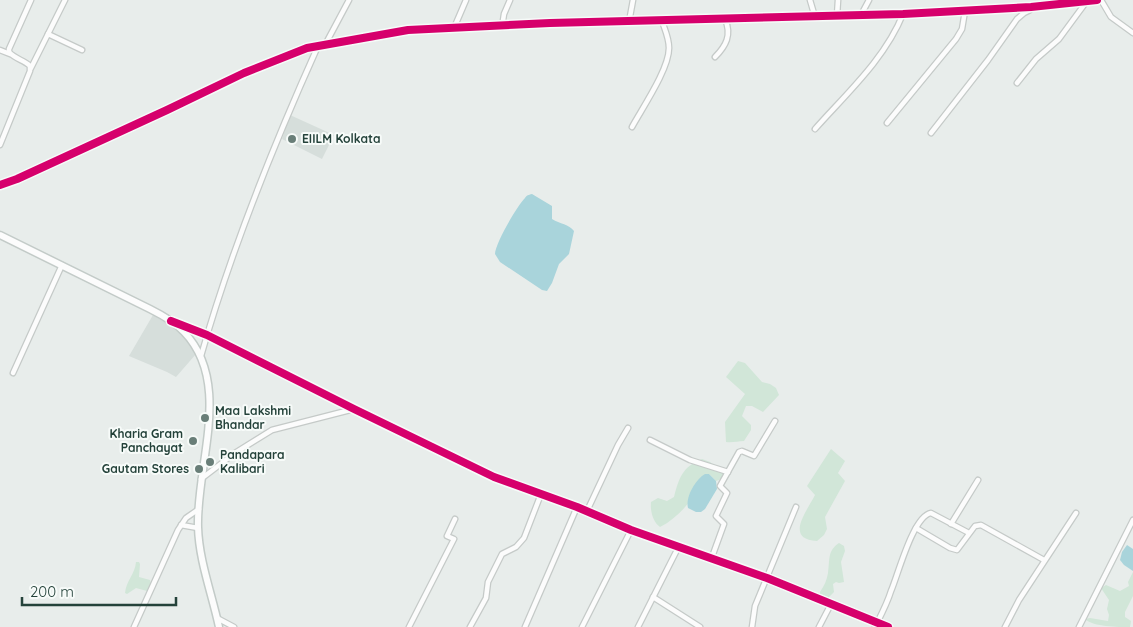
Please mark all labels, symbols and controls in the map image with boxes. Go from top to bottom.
place label: EIILM Kolkata [302,131,381,146]
marker: EIILM Kolkata [286,133,298,145]
place label: Maa Lakshmi Bhandar [215,403,291,432]
marker: Maa Lakshmi Bhandar [199,412,211,424]
place label: Kharia Gram Panchayat [110,426,183,455]
marker: Kharia Gram Panchayat [187,435,199,447]
place label: Pandapara Kalibari [220,447,285,476]
marker: Pandapara Kalibari [204,456,216,468]
place label: Gautam Stores [102,461,189,476]
marker: Gautam Stores [193,463,205,475]
scale bar [22,574,176,606]
text: 200 m [30,582,74,601]

